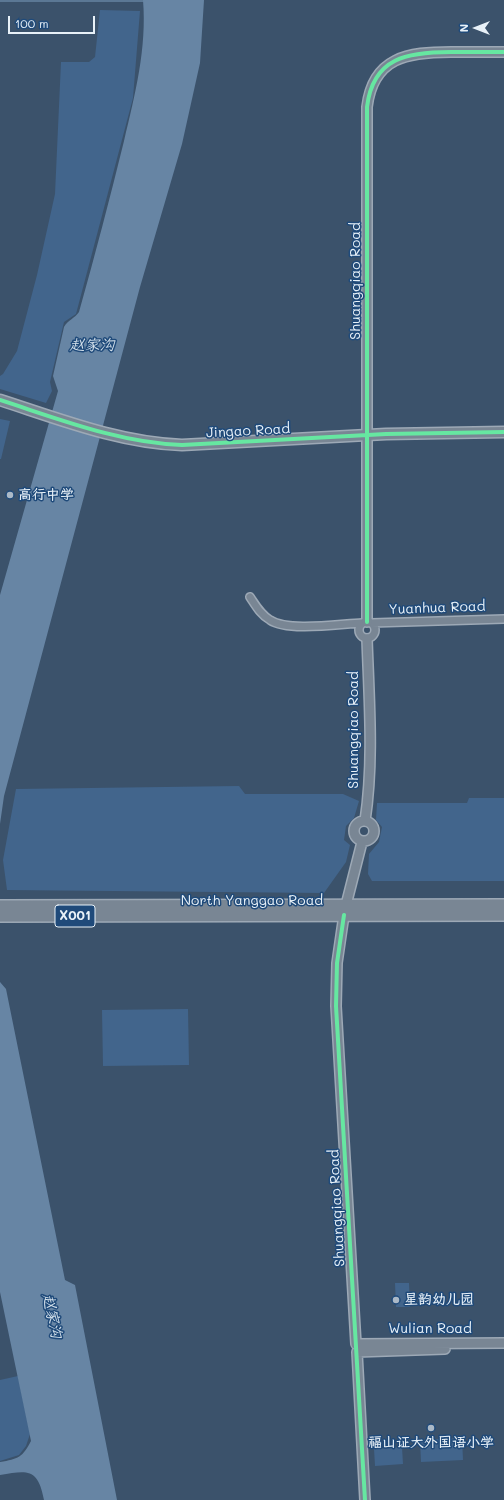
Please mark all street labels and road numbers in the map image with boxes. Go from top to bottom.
street label: Shuangqiao Road [348,222,364,340]
street label: Jingao Road [206,420,290,442]
street label: Yuanhua Road [388,598,486,618]
street label: Shuangqiao Road [346,671,362,789]
street label: North Yanggao Road [181,893,323,909]
road number: X001 [55,905,95,927]
street label: Shuangqiao Road [326,1149,348,1267]
street label: Wulian Road [388,1321,472,1337]

